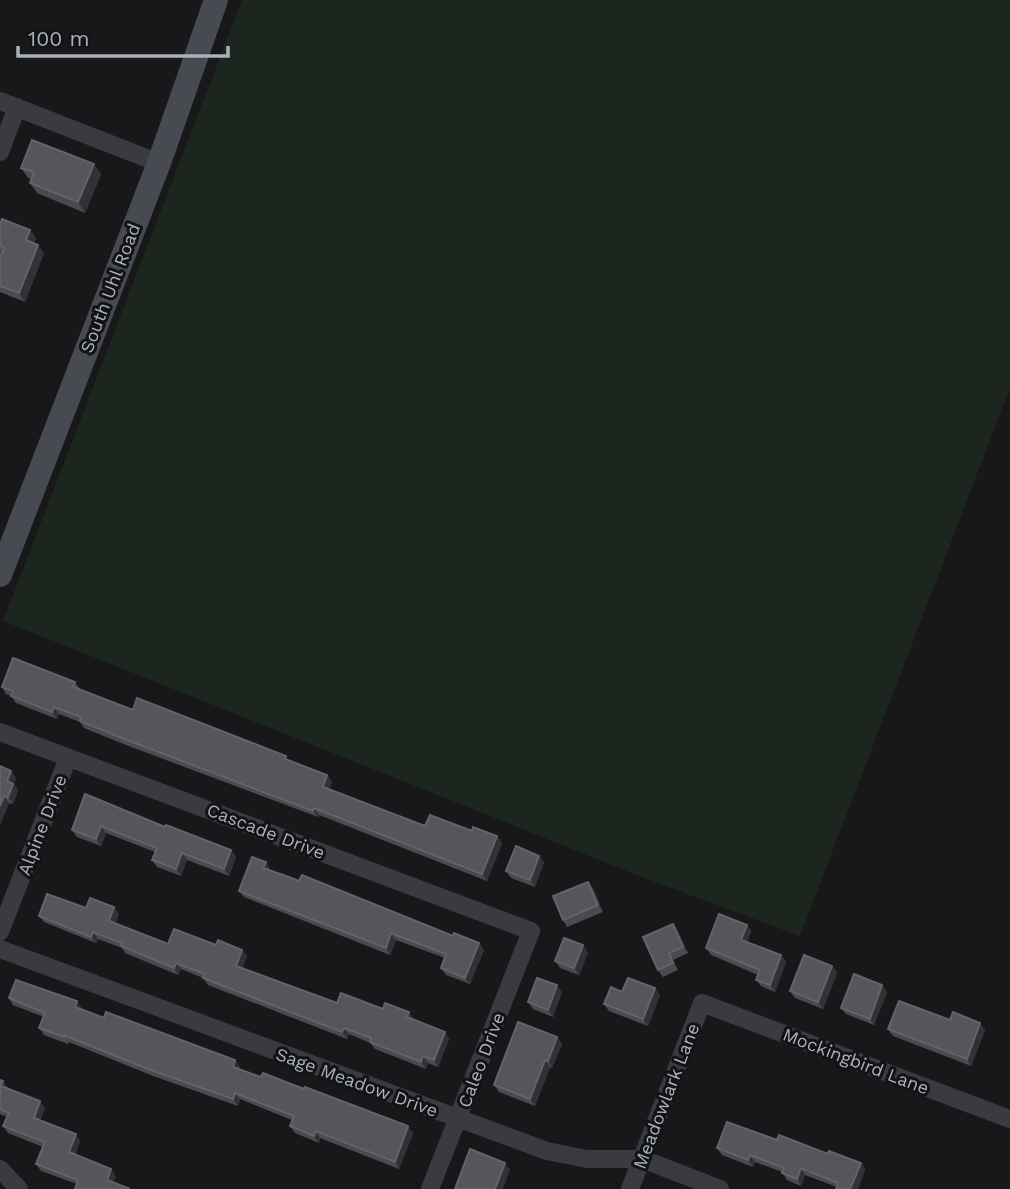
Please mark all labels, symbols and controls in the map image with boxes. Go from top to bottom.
scale bar [18,14,228,58]
text: 100 m [28,26,90,51]
street label: South Uhl Road [76,220,144,356]
street label: Alpine Drive [13,772,71,878]
street label: Cascade Drive [204,799,328,863]
street label: Caleo Drive [453,1009,509,1111]
street label: Meadowlark Lane [629,1020,703,1172]
street label: Mockingbird Lane [780,1023,932,1099]
street label: Sage Meadow Drive [273,1043,441,1121]

